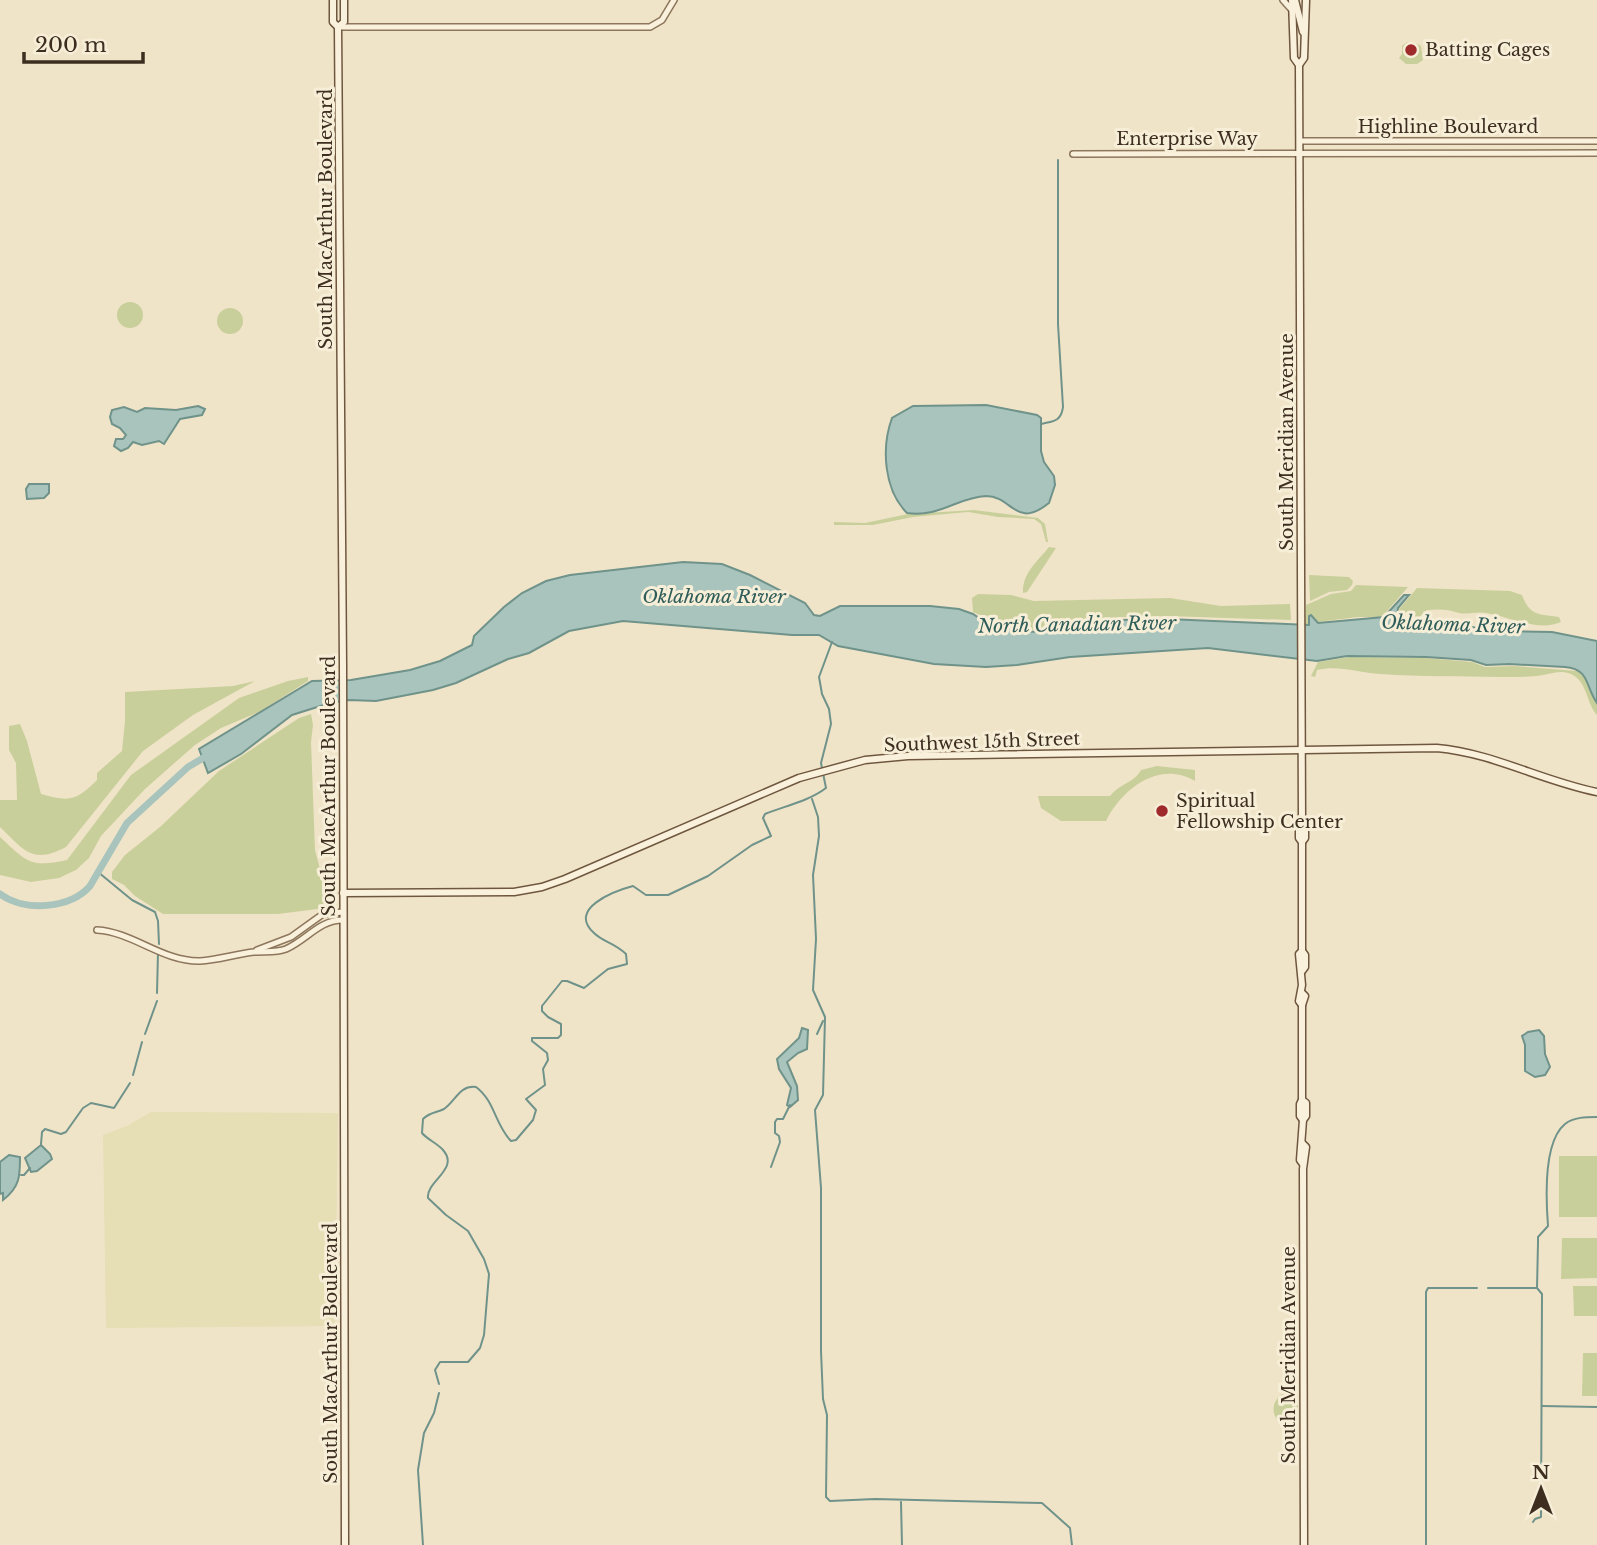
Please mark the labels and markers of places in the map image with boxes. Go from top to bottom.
place label: Batting Cages [1425,39,1550,61]
marker: Batting Cages [1403,42,1419,58]
place label: Spiritual Fellowship Center [1176,790,1343,833]
marker: Spiritual Fellowship Center [1154,803,1170,819]

